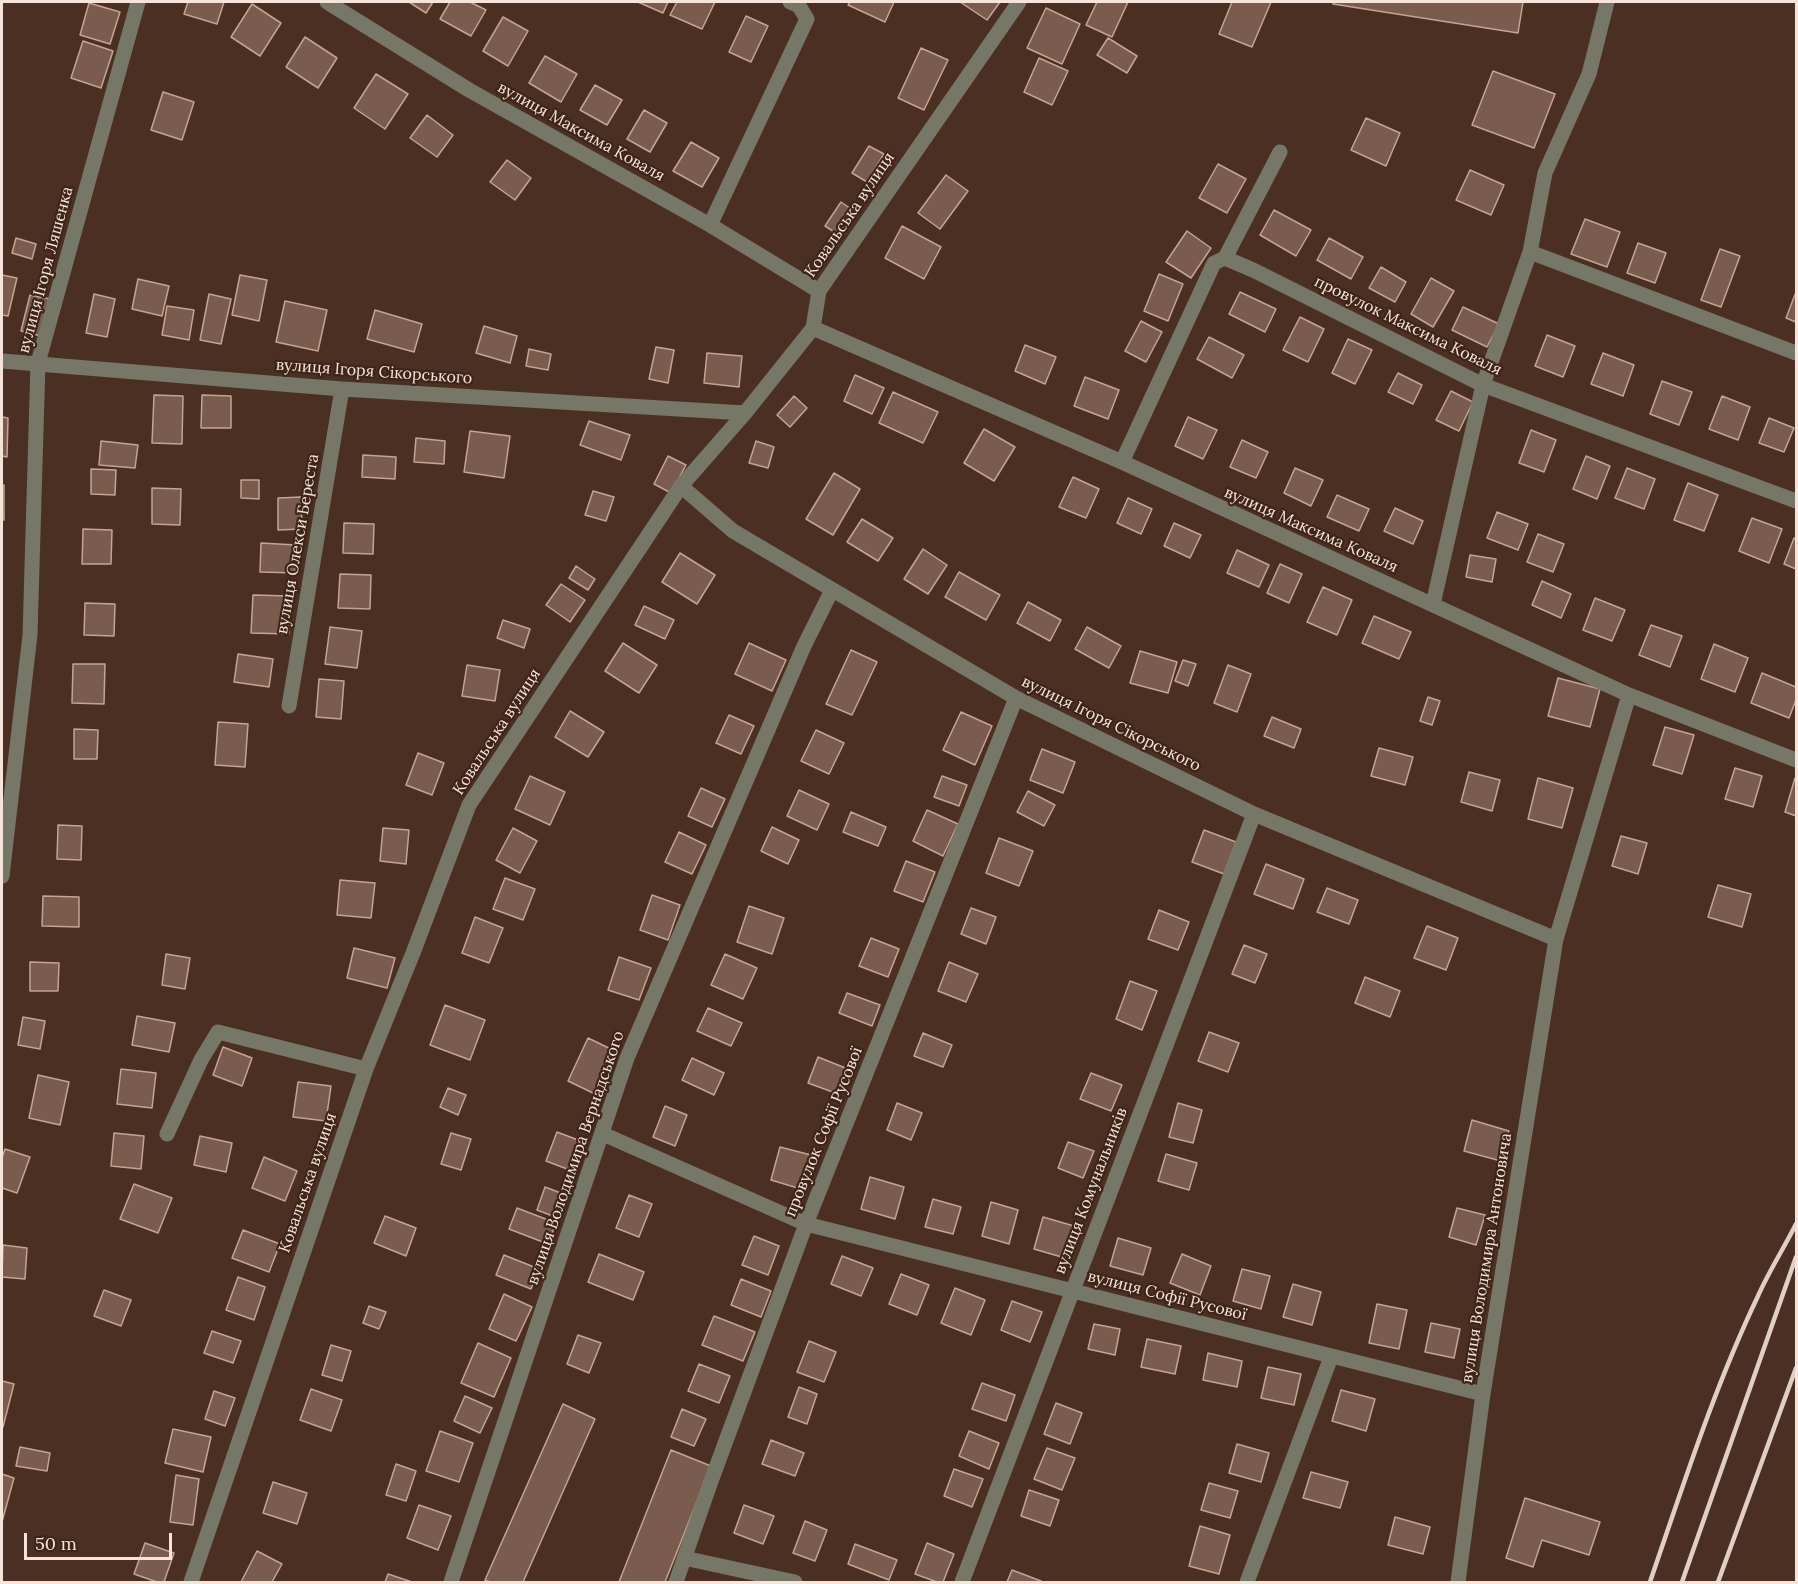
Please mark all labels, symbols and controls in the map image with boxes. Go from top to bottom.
street label: вулиця Максима Коваля [494,78,668,186]
street label: Ковальська вулиця [801,149,899,281]
street label: вулиця Ігоря Ляшенка [15,185,77,355]
street label: провулок Максима Коваля [1311,272,1505,380]
street label: вулиця Ігоря Сікорського [275,356,473,388]
street label: вулиця Олекси Береста [273,452,323,636]
street label: вулиця Максима Коваля [1221,483,1401,577]
street label: Ковальська вулиця [449,665,545,799]
street label: вулиця Ігоря Сікорського [1018,672,1204,776]
street label: вулиця Володимира Вернадського [523,1029,629,1287]
street label: провулок Софії Русової [781,1044,867,1220]
street label: вулиця Комунальників [1050,1105,1132,1277]
street label: Ковальська вулиця [275,1111,341,1255]
street label: вулиця Володимира Антоновича [1458,1132,1516,1384]
street label: вулиця Софії Русової [1086,1267,1248,1325]
scale bar [27,1521,176,1559]
text: 50 m [35,1532,77,1555]

